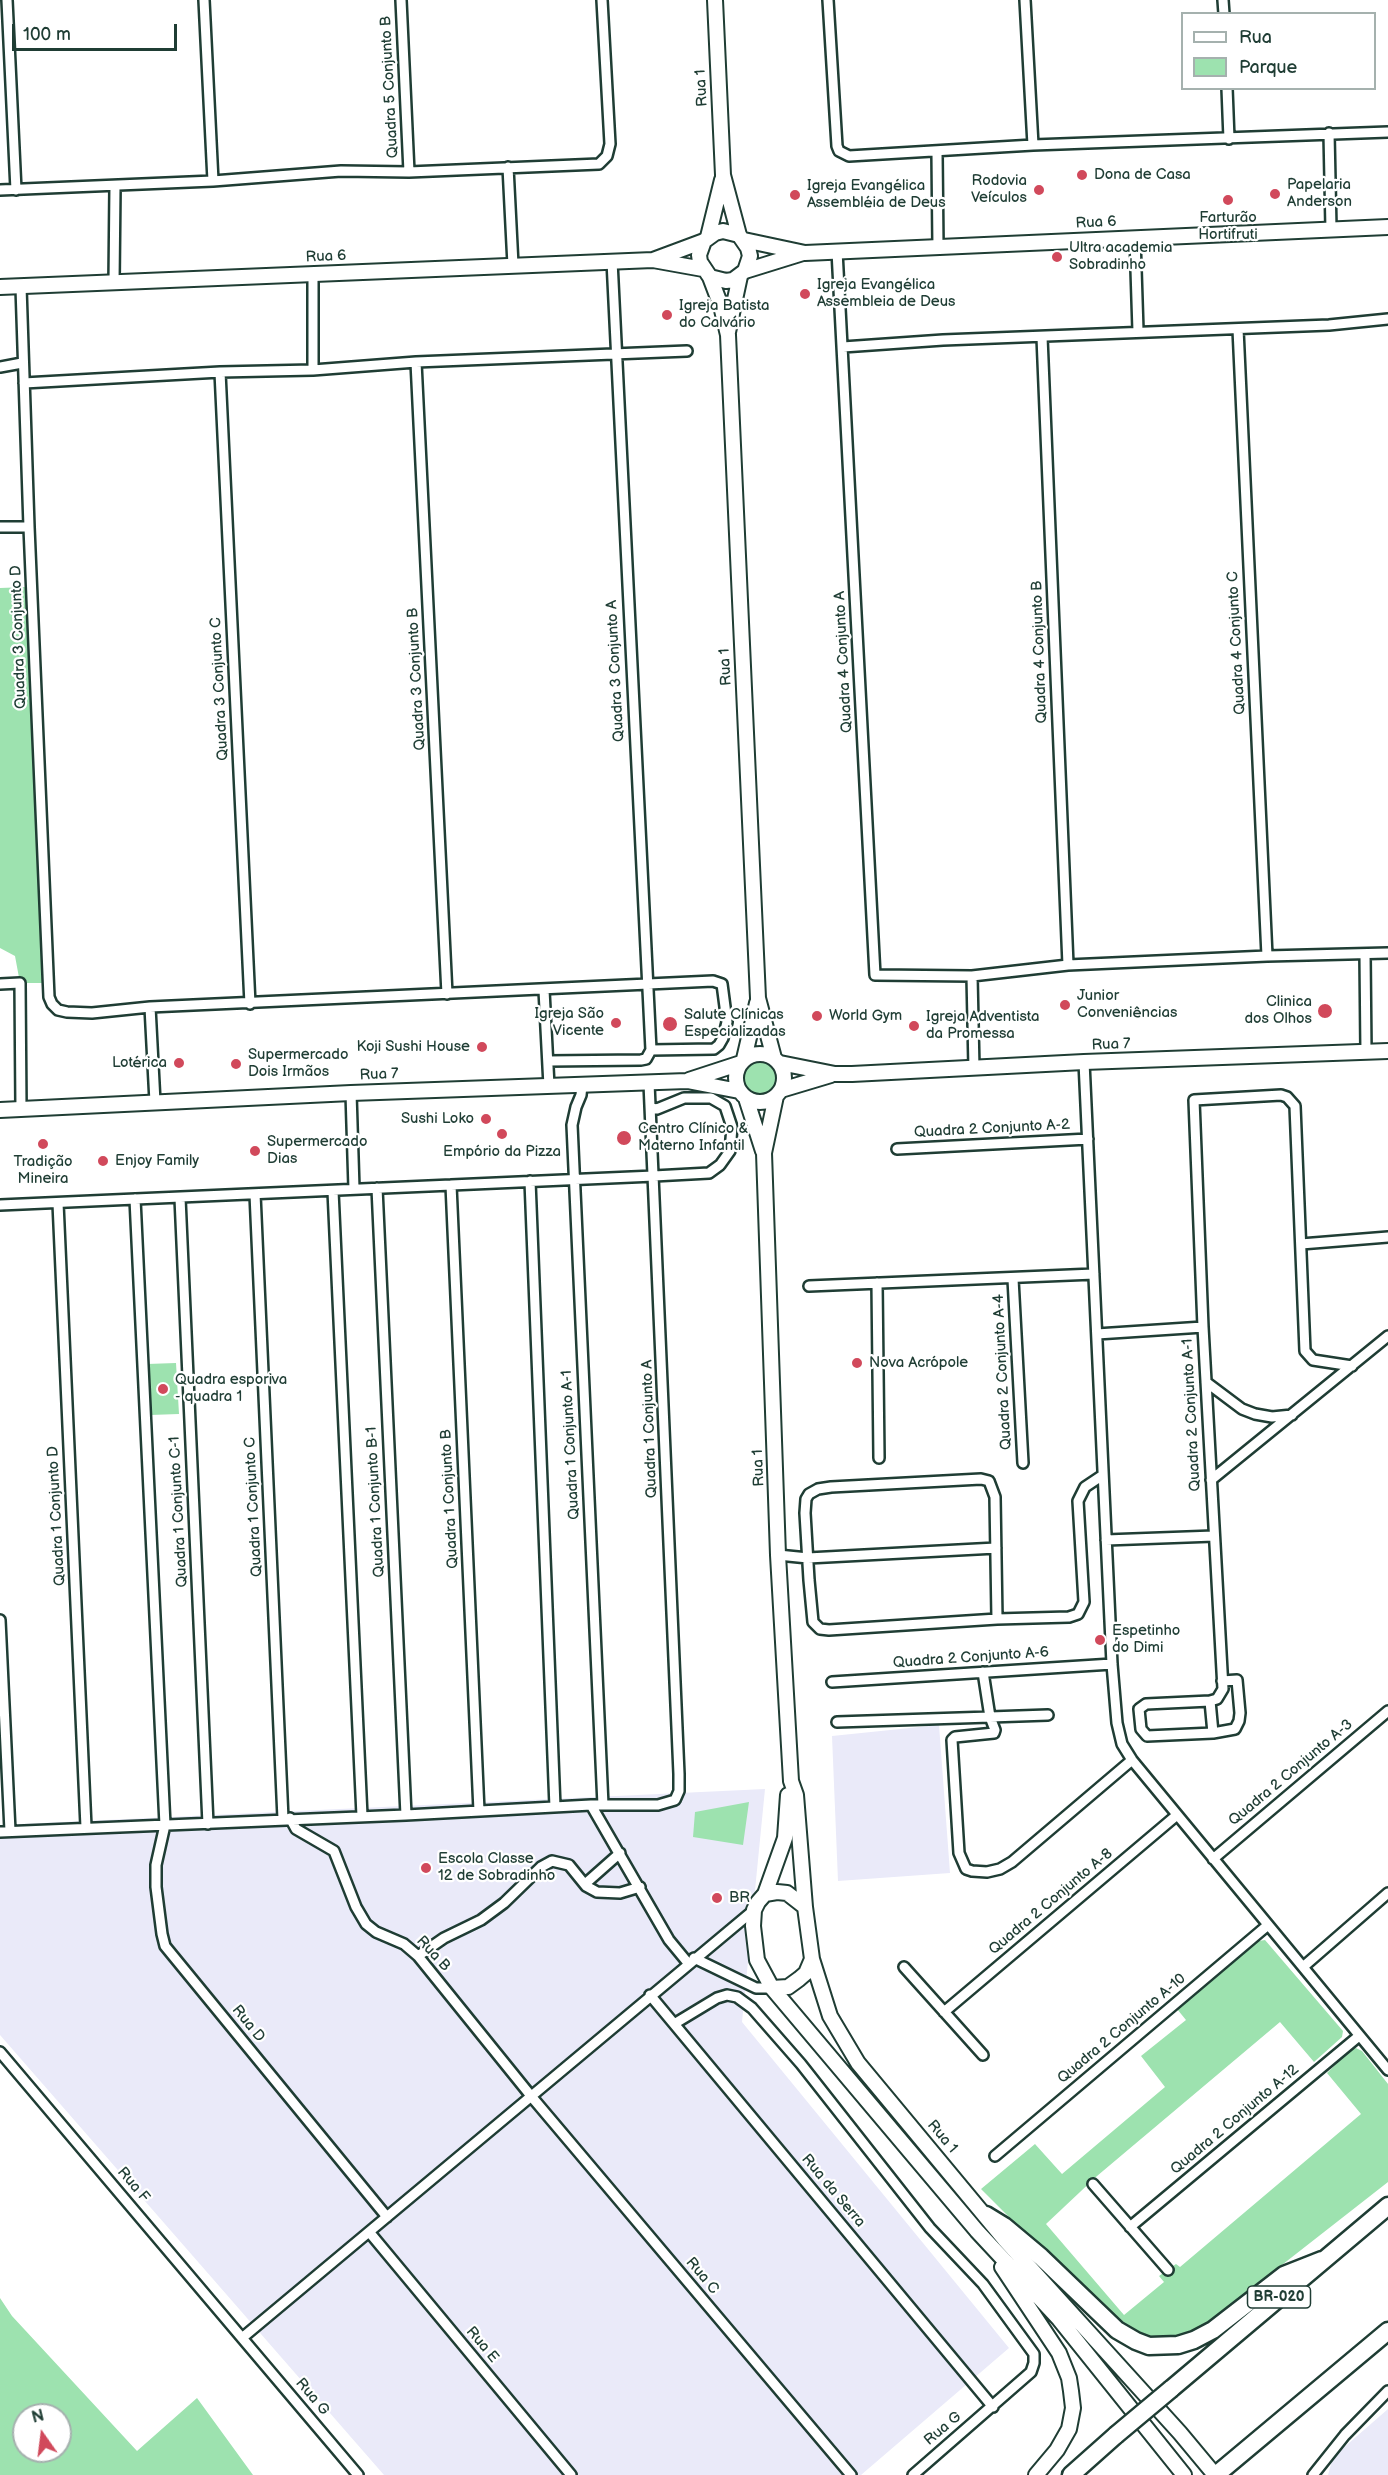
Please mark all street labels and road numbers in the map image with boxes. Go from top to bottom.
street label: Quadra 5 Conjunto B [377,15,403,159]
street label: Rua 1 [692,69,712,107]
street label: Rua 6 [1075,213,1117,233]
street label: Rua 6 [305,247,347,267]
street label: Quadra 3 Conjunto D [7,565,31,709]
street label: Quadra 4 Conjunto C [1224,571,1250,715]
street label: Quadra 4 Conjunto B [1029,580,1051,724]
street label: Quadra 4 Conjunto A [831,591,857,733]
street label: Quadra 3 Conjunto A [603,600,629,742]
street label: Quadra 3 Conjunto B [404,607,430,751]
street label: Quadra 3 Conjunto C [207,617,233,761]
street label: Rua 1 [716,648,736,686]
street label: Rua 7 [1091,1035,1131,1055]
street label: Rua 7 [359,1065,399,1085]
street label: Quadra 2 Conjunto A-2 [914,1116,1070,1142]
street label: Quadra 2 Conjunto A-4 [990,1294,1016,1450]
street label: Quadra 2 Conjunto A-1 [1179,1338,1205,1492]
street label: Quadra 1 Conjunto A [639,1359,661,1499]
street label: Quadra 1 Conjunto A-1 [558,1370,584,1520]
street label: Quadra 1 Conjunto B-1 [363,1426,389,1578]
street label: Quadra 1 Conjunto B [437,1429,463,1569]
street label: Quadra 1 Conjunto C-1 [166,1436,192,1588]
street label: Quadra 1 Conjunto C [241,1437,267,1577]
street label: Quadra 1 Conjunto D [44,1445,70,1587]
street label: Rua 1 [749,1449,769,1487]
street label: Quadra 2 Conjunto A-6 [892,1644,1050,1672]
street label: Quadra 2 Conjunto A-3 [1225,1716,1357,1830]
street label: Quadra 2 Conjunto A-8 [986,1845,1116,1959]
street label: Rua B [412,1933,454,1975]
street label: Quadra 2 Conjunto A-10 [1054,1970,1190,2088]
street label: Rua D [228,2002,268,2046]
street label: Quadra 2 Conjunto A-12 [1167,2061,1303,2179]
street label: Rua 1 [923,2117,961,2157]
street label: Rua da Serra [797,2151,869,2231]
street label: Rua F [113,2164,153,2206]
street label: Rua C [682,2254,722,2298]
road number: BR-020 [1248,2286,1310,2308]
street label: Rua E [462,2323,502,2367]
street label: Rua G [291,2375,333,2419]
street label: Rua G [921,2408,965,2450]

